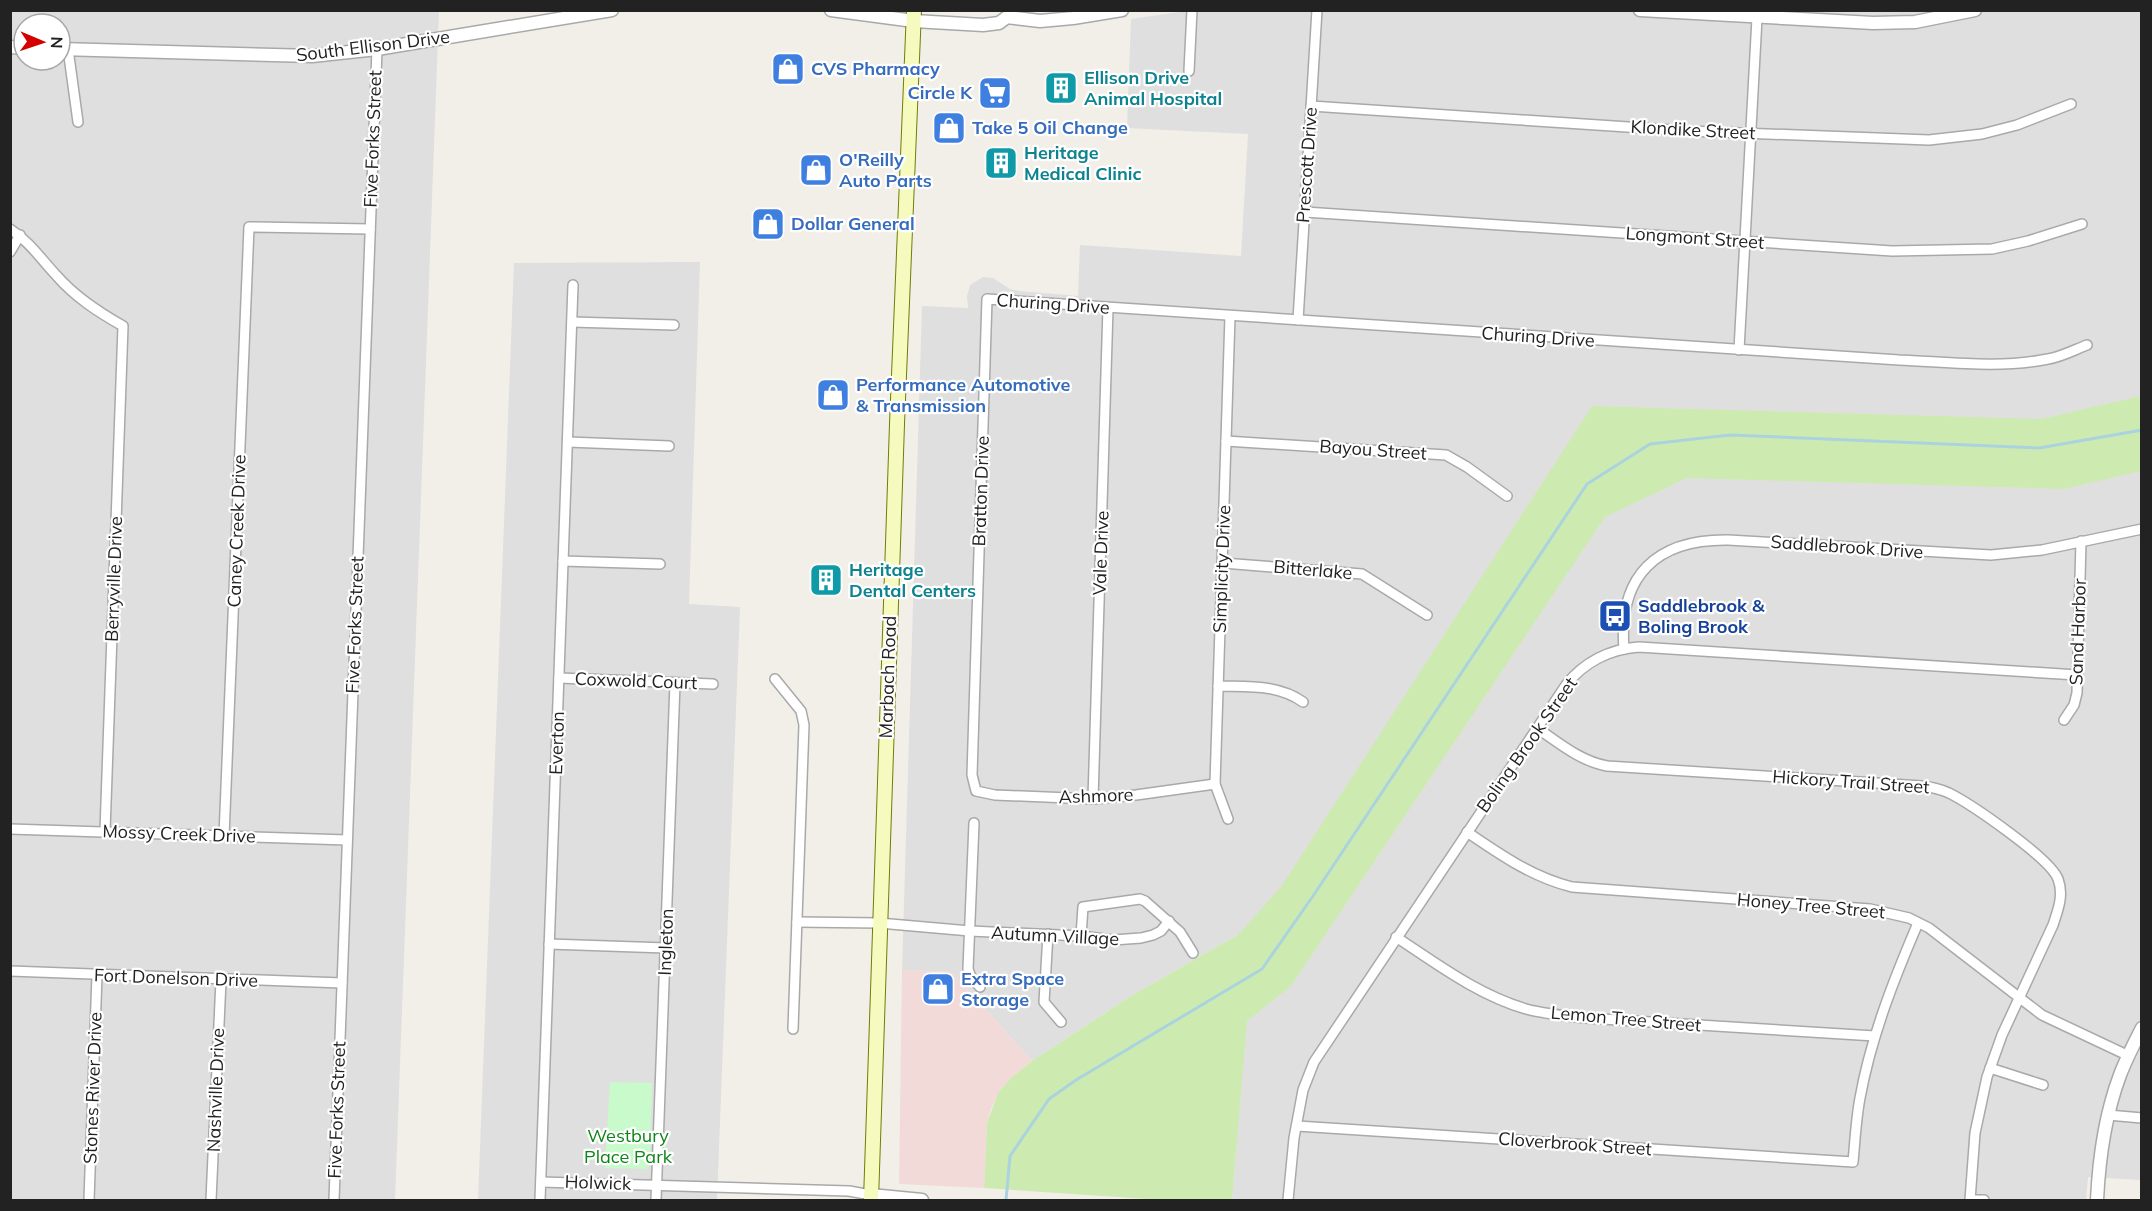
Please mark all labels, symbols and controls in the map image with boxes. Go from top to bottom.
north arrow [12,12,72,72]
street label: South Ellison Drive [295,25,451,66]
text: N [47,36,67,49]
shop icon: CVS Pharmacy [770,51,806,87]
place label: CVS Pharmacy [811,57,940,80]
place label: Ellison Drive Animal Hospital [1084,66,1222,110]
street label: Five Forks Street [359,70,386,208]
building icon: Ellison Drive Animal Hospital [1043,70,1079,106]
supermarket icon: Circle K [977,75,1013,111]
place label: Circle K [907,81,973,104]
street label: Prescott Drive [1291,106,1322,224]
shop icon: Take 5 Oil Change [931,110,967,146]
street label: Klondike Street [1630,115,1756,144]
place label: Take 5 Oil Change [972,116,1128,139]
place label: Heritage Medical Clinic [1024,141,1142,185]
building icon: Heritage Medical Clinic [983,145,1019,181]
place label: O'Reilly Auto Parts [839,148,932,192]
shop icon: O'Reilly Auto Parts [798,152,834,188]
shop icon: Dollar General [750,206,786,242]
place label: Dollar General [791,212,915,235]
street label: Longmont Street [1625,221,1765,254]
street label: Churing Drive [996,288,1111,319]
street label: Churing Drive [1481,321,1596,352]
place label: Performance Automotive & Transmission [856,373,1070,417]
shop icon: Performance Automotive & Transmission [815,377,851,413]
street label: Bayou Street [1319,434,1427,465]
street label: Bratton Drive [967,435,994,547]
street label: Caney Creek Drive [222,454,251,608]
street label: Simplicity Drive [1208,505,1235,633]
street label: Vale Drive [1088,510,1113,596]
street label: Berryville Drive [100,516,127,642]
street label: Saddlebrook Drive [1770,530,1924,563]
street label: Bitterlake [1273,555,1353,584]
street label: Five Forks Street [341,556,368,694]
place label: Heritage Dental Centers [849,558,976,602]
building icon: Heritage Dental Centers [808,562,844,598]
street label: Sand Harbor [2064,578,2091,686]
place label: Saddlebrook & Boling Brook [1638,594,1765,638]
bus stop icon: Saddlebrook & Boling Brook [1597,598,1633,634]
street label: Marbach Road [874,615,901,739]
street label: Coxwold Court [574,667,698,694]
street label: Boling Brook Street [1471,673,1582,817]
street label: Everton [544,711,569,775]
street label: Hickory Trail Street [1772,765,1930,798]
street label: Ashmore [1058,783,1134,808]
street label: Mossy Creek Drive [102,819,256,848]
street label: Honey Tree Street [1736,888,1886,923]
street label: Ingleton [653,908,678,976]
street label: Autumn Village [990,921,1120,950]
street label: Fort Donelson Drive [93,963,259,992]
place label: Extra Space Storage [961,967,1064,1011]
shop icon: Extra Space Storage [920,971,956,1007]
street label: Lemon Tree Street [1550,1000,1702,1037]
street label: Stones River Drive [78,1011,107,1164]
street label: Nashville Drive [202,1028,229,1152]
street label: Five Forks Street [323,1041,350,1179]
park label: Westbury Place Park [584,1124,673,1168]
street label: Cloverbrook Street [1497,1127,1653,1160]
street label: Holwick [564,1170,632,1195]

